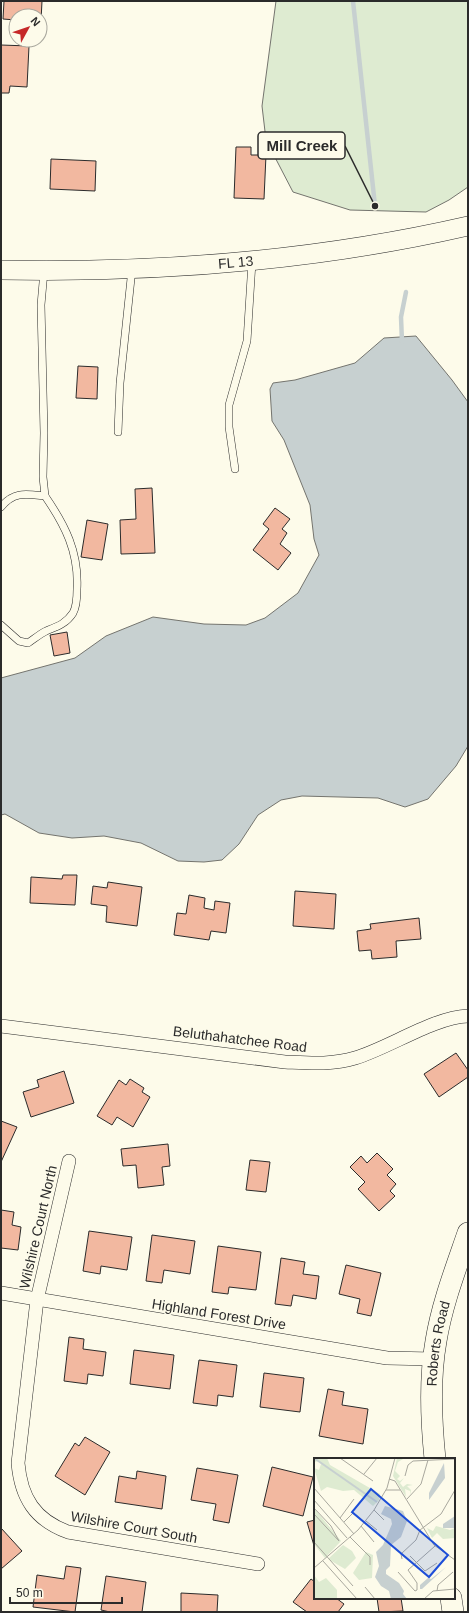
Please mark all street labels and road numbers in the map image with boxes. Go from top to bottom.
street label: FL 13 [218,253,254,272]
street label: Beluthahatchee Road [172,1023,308,1055]
street label: Wilshire Court North [16,1164,60,1290]
street label: Highland Forest Drive [151,1296,287,1333]
street label: Roberts Road [423,1299,453,1387]
street label: Wilshire Court South [69,1508,199,1546]

